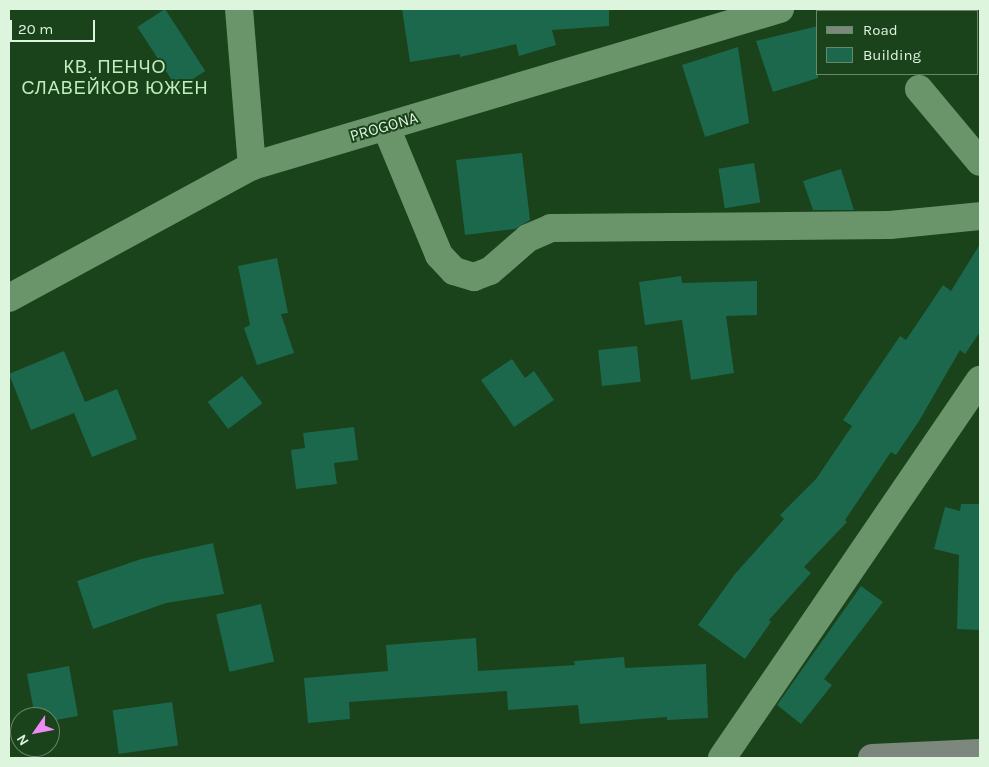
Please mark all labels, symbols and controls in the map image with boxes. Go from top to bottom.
scale bar [12,10,98,42]
legend [816,10,979,75]
text: 20 m [18,20,53,38]
text: Road [863,21,898,39]
text: Building [863,46,921,64]
district label: КВ. ПЕНЧО СЛАВЕЙКОВ ЮЖЕН [20,57,210,100]
street label: PROGONA [348,108,420,146]
north arrow [10,707,60,757]
text: N [13,731,33,749]

